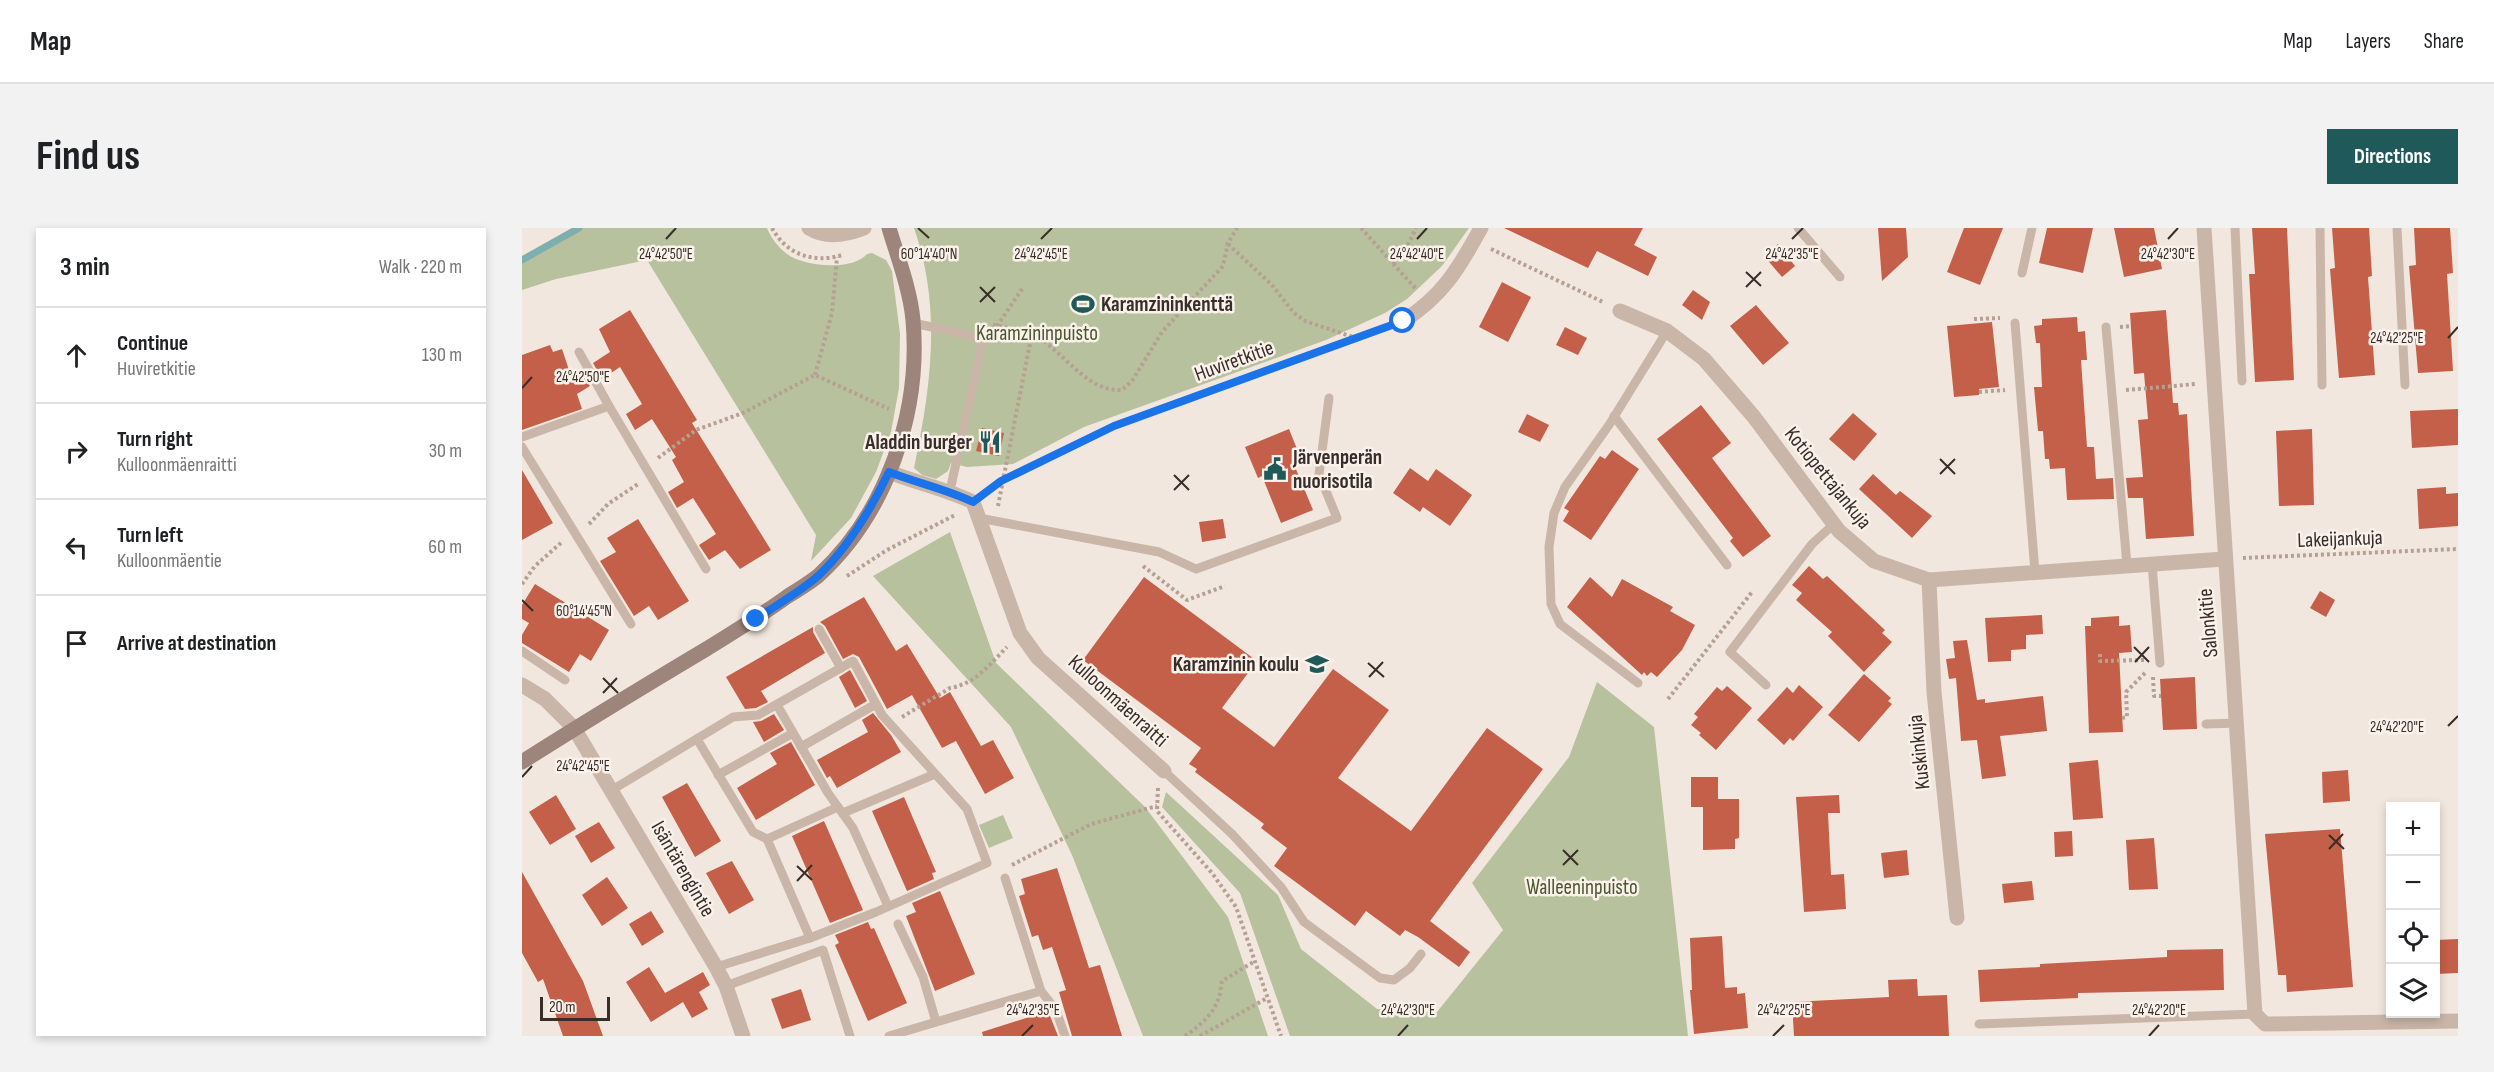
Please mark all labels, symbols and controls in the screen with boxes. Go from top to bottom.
text: Map [30,25,71,58]
text: Map [2283,29,2312,54]
text: Layers [2345,29,2391,54]
text: Share [2424,29,2464,54]
button: Directions [2327,129,2458,184]
text: Find us [36,131,140,182]
text: 24°42'50"E [639,245,693,264]
text: 60°14'40"N [901,245,957,264]
text: 24°42'45"E [1014,245,1068,264]
text: 24°42'40"E [1390,245,1444,264]
text: 24°42'35"E [1765,245,1819,264]
text: 24°42'30"E [2141,245,2195,264]
text: 3 min [60,252,110,283]
text: Walk · 220 m [379,255,462,279]
sports icon: Karamzininkenttä [1070,291,1096,317]
place label: Karamzininkenttä [1101,292,1233,317]
route start [1389,307,1415,333]
park label: Karamzininpuisto [976,321,1098,346]
text: 24°42'25"E [2370,329,2424,348]
text: Continue [117,330,188,357]
street label: Huviretkitie [1191,335,1277,387]
icon: ahead [60,339,93,372]
text: 130 m [422,343,462,367]
text: Huviretkitie [117,357,196,381]
text: 24°42'50"E [556,368,610,387]
street label: Kotiopettajankuja [1779,422,1877,534]
text: Turn right [117,426,193,453]
restaurant icon: Aladdin burger [977,429,1003,455]
place label: Aladdin burger [864,430,973,455]
icon: right [60,435,93,468]
text: 30 m [429,439,462,463]
place label: Järvenperän nuorisotila [1292,445,1382,494]
text: Kulloonmäenraitti [117,453,237,477]
public building icon: Järvenperän nuorisotila [1262,456,1288,482]
text: Turn left [117,522,183,549]
street label: Lakeijankuja [2297,525,2383,553]
icon: left [60,531,93,564]
text: 60 m [428,535,462,559]
text: Kulloonmäentie [117,549,222,573]
street label: Salonkitie [2193,587,2223,659]
text: 60°14'45"N [556,602,612,621]
route end [742,605,768,631]
icon: arrive [60,627,93,660]
text: Arrive at destination [117,630,276,657]
street label: Kulloonmäenraitti [1063,650,1173,752]
school or university icon: Karamzinin koulu [1304,651,1330,677]
place label: Karamzinin koulu [1173,652,1299,677]
street label: Kuskinkuja [1903,713,1935,791]
text: 24°42'20"E [2370,718,2424,737]
text: 24°42'45"E [556,757,610,776]
map controls [2386,802,2440,1018]
button: + [2386,802,2440,856]
street label: Isäntärengintie [646,817,720,921]
button: − [2386,856,2440,910]
park label: Walleeninpuisto [1526,875,1638,900]
button: locate [2386,910,2440,964]
button: layers [2386,964,2440,1018]
scale bar [540,994,610,1022]
text: 20 m [549,998,576,1017]
text: 24°42'35"E [1006,1001,1060,1020]
text: 24°42'30"E [1381,1001,1435,1020]
text: 24°42'25"E [1757,1001,1811,1020]
text: 24°42'20"E [2132,1001,2186,1020]

